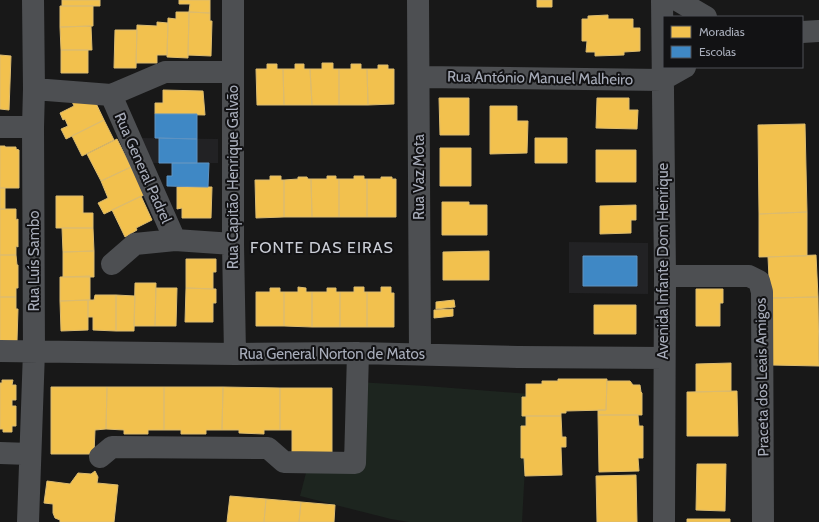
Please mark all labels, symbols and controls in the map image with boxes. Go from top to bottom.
legend [663,16,803,68]
text: Moradias [699,24,745,39]
text: Escolas [699,44,736,59]
street label: Rua António Manuel Malheiro [447,67,633,89]
street label: Rua Capitão Henrique Galvão [224,85,242,269]
street label: Rua General Padrel [110,110,176,227]
street label: Rua Vaz Mota [410,133,428,220]
street label: Avenida Infante Dom Henrique [654,163,672,359]
street label: Rua Luís Sambo [25,210,43,312]
district label: FONTE DAS EIRAS [250,238,394,257]
street label: Praceta dos Leais Amigos [752,297,772,457]
street label: Rua General Norton de Matos [239,345,425,363]

